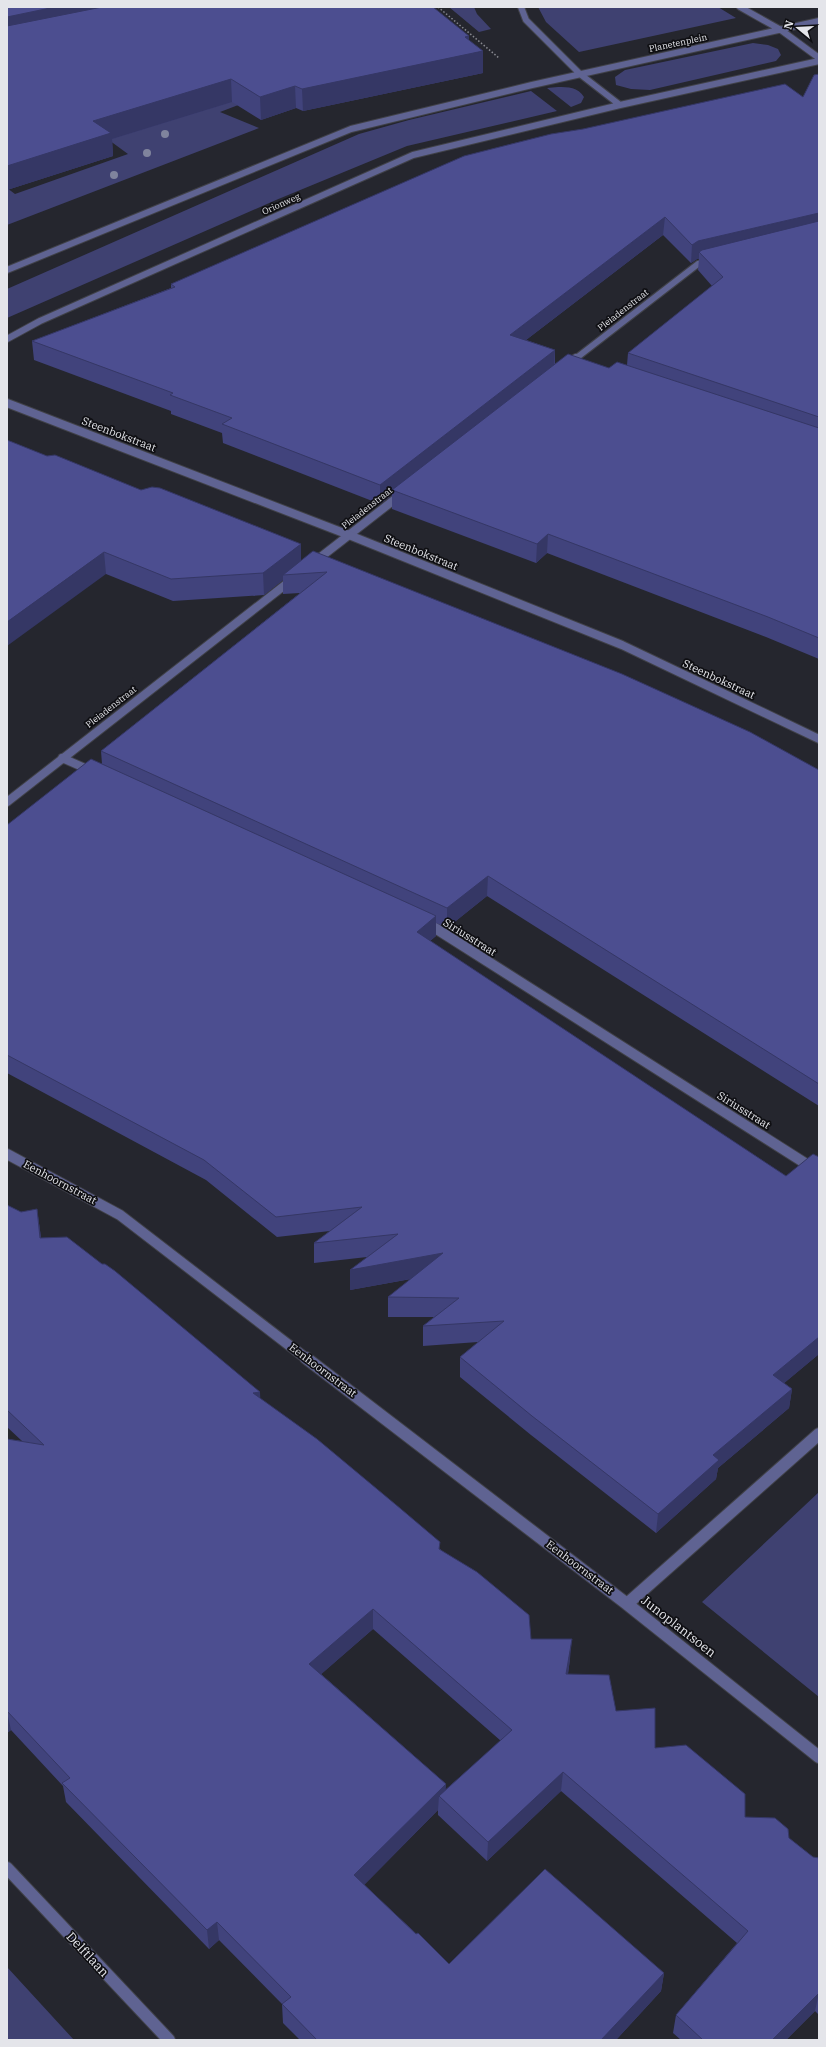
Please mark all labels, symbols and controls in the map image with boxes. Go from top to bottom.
north arrow [778,8,818,48]
text: N [780,18,797,31]
street label: Planetenplein [648,31,708,54]
street label: Orionweg [260,190,302,217]
street label: Pleiadenstraat [595,286,650,333]
street label: Steenbokstraat [80,413,158,455]
street label: Pleiadenstraat [339,484,394,531]
street label: Steenbokstraat [382,531,460,573]
street label: Steenbokstraat [681,656,758,702]
street label: Pleiadenstraat [83,683,138,730]
street label: Siriusstraat [441,915,499,959]
street label: Siriusstraat [715,1088,773,1132]
street label: Eenhoornstraat [21,1157,99,1207]
street label: Eenhoornstraat [286,1340,360,1400]
street label: Eenhoornstraat [543,1537,617,1597]
street label: Junoplantsoen [638,1592,720,1661]
street label: Delftlaan [62,1928,113,1980]

